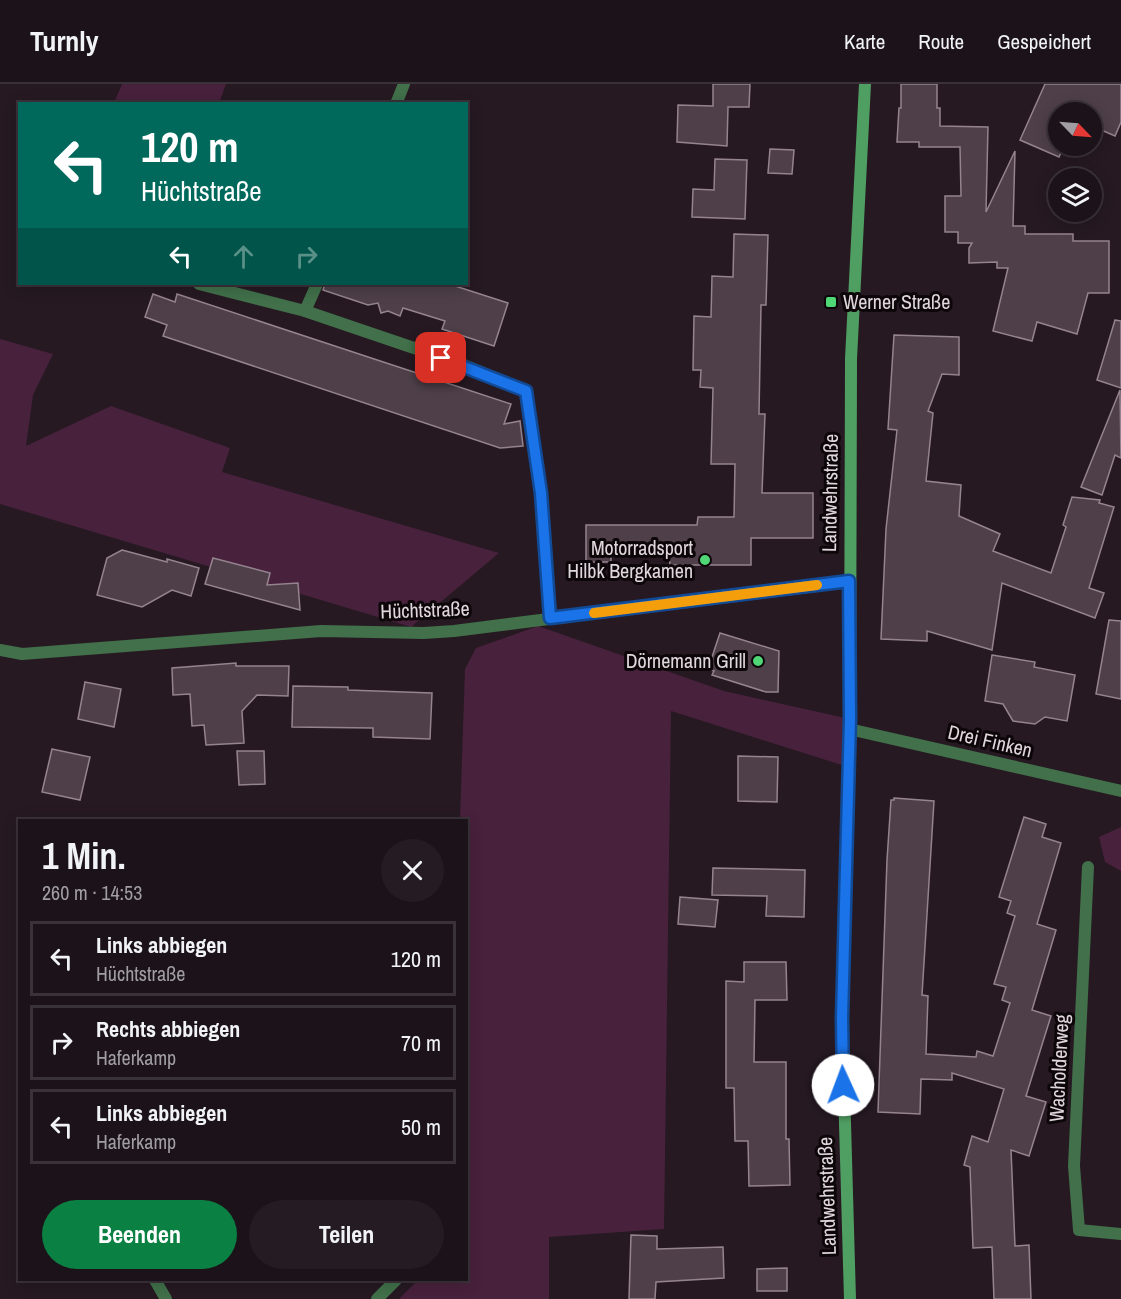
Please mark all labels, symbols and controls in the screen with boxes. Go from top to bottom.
text: Turnly [30,22,99,60]
text: Karte [844,27,885,56]
text: Route [918,27,964,56]
text: Gespeichert [997,27,1091,56]
north arrow [1048,102,1102,156]
map controls [1048,102,1102,222]
text: 120 m [141,119,239,175]
icon: left [42,126,120,204]
button: layers [1048,168,1102,222]
text: Hüchtstraße [141,173,262,209]
icon: left [164,240,197,273]
icon: ahead [227,240,260,273]
icon: right [290,240,323,273]
place label: Werner Straße [843,288,950,315]
marker: Werner Straße [824,295,838,309]
pin [415,332,466,383]
icon: arrive [424,341,457,374]
street label: Landwehrstraße [815,434,844,552]
place label: Motorradsport Hilbk Bergkamen [567,534,693,584]
marker: Motorradsport Hilbk Bergkamen [698,553,712,567]
street label: Hüchtstraße [380,594,470,625]
place label: Dörnemann Grill [626,647,746,674]
marker: Dörnemann Grill [751,654,765,668]
street label: Drei Finken [945,718,1035,763]
text: 1 Min. [42,832,126,880]
button: close [381,839,444,902]
text: 260 m · 14:53 [42,879,142,906]
text: Links abbiegen [96,930,227,960]
icon: left [45,942,78,975]
text: 120 m [391,944,441,974]
text: Hüchtstraße [96,960,185,987]
street label: Wacholderweg [1042,1013,1075,1123]
text: Rechts abbiegen [96,1014,240,1044]
icon: right [45,1026,78,1059]
text: 70 m [401,1028,441,1058]
text: Haferkamp [96,1044,176,1071]
position arrow [811,1053,875,1117]
text: Links abbiegen [96,1098,227,1128]
icon: left [45,1110,78,1143]
text: 50 m [401,1112,441,1142]
text: Haferkamp [96,1128,176,1155]
street label: Landwehrstraße [811,1136,842,1256]
button: Beenden [42,1200,237,1269]
button: Teilen [249,1200,444,1269]

